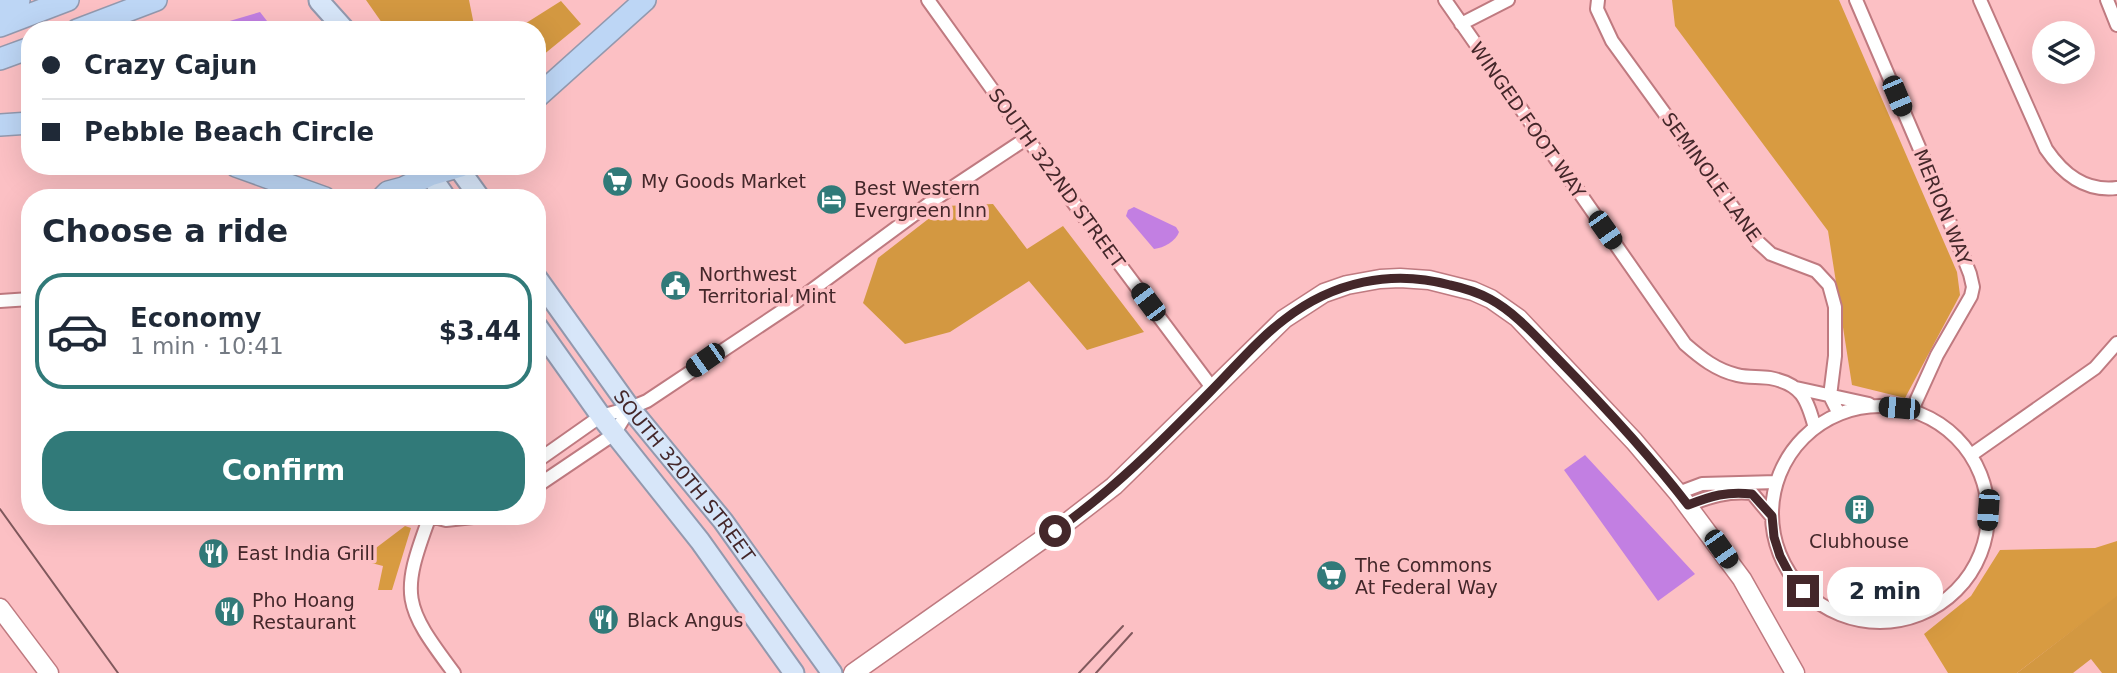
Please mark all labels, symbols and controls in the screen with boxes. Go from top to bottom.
map controls [2032,21,2095,84]
button: layers [2032,21,2095,84]
street label: WINGED FOOT WAY [1466,38,1590,203]
text: Crazy Cajun [84,50,257,80]
car [1880,73,1915,119]
street label: SOUTH 322ND STREET [984,84,1130,272]
street label: SEMINOLE LANE [1658,108,1766,246]
text: Pebble Beach Circle [84,117,374,147]
street label: MERION WAY [1910,146,1976,269]
supermarket icon: My Goods Market [601,164,635,198]
place label: My Goods Market [641,170,806,192]
place label: Best Western Evergreen Inn [854,177,987,221]
hotel icon: Best Western Evergreen Inn [814,182,848,216]
car [1585,207,1626,253]
text: Choose a ride [42,212,288,250]
place label: Northwest Territorial Mint [698,263,836,307]
public building icon: Northwest Territorial Mint [659,268,693,302]
car [1127,279,1170,325]
icon: car [46,300,109,363]
text: Economy [130,303,261,333]
text: $3.44 [439,316,521,346]
text: 1 min · 10:41 [130,333,284,359]
car [682,339,729,381]
street label: SOUTH 320TH STREET [610,386,760,566]
car [1878,396,1921,420]
button: Confirm [42,431,525,511]
car [1977,488,2000,532]
building icon: Clubhouse [1842,493,1876,527]
route start [1039,515,1071,547]
car [1701,526,1742,572]
place label: Clubhouse [1809,530,1909,552]
restaurant icon: East India Grill [197,536,231,570]
place label: East India Grill [237,542,375,564]
place label: The Commons At Federal Way [1354,554,1498,598]
supermarket icon: The Commons At Federal Way [1315,559,1349,593]
callout: 2 min [1828,566,1943,616]
route end [1787,575,1819,607]
text: 2 min [1849,578,1921,604]
place label: Pho Hoang Restaurant [252,589,356,633]
restaurant icon: Pho Hoang Restaurant [212,594,246,628]
restaurant icon: Black Angus [587,603,621,637]
place label: Black Angus [627,609,744,631]

